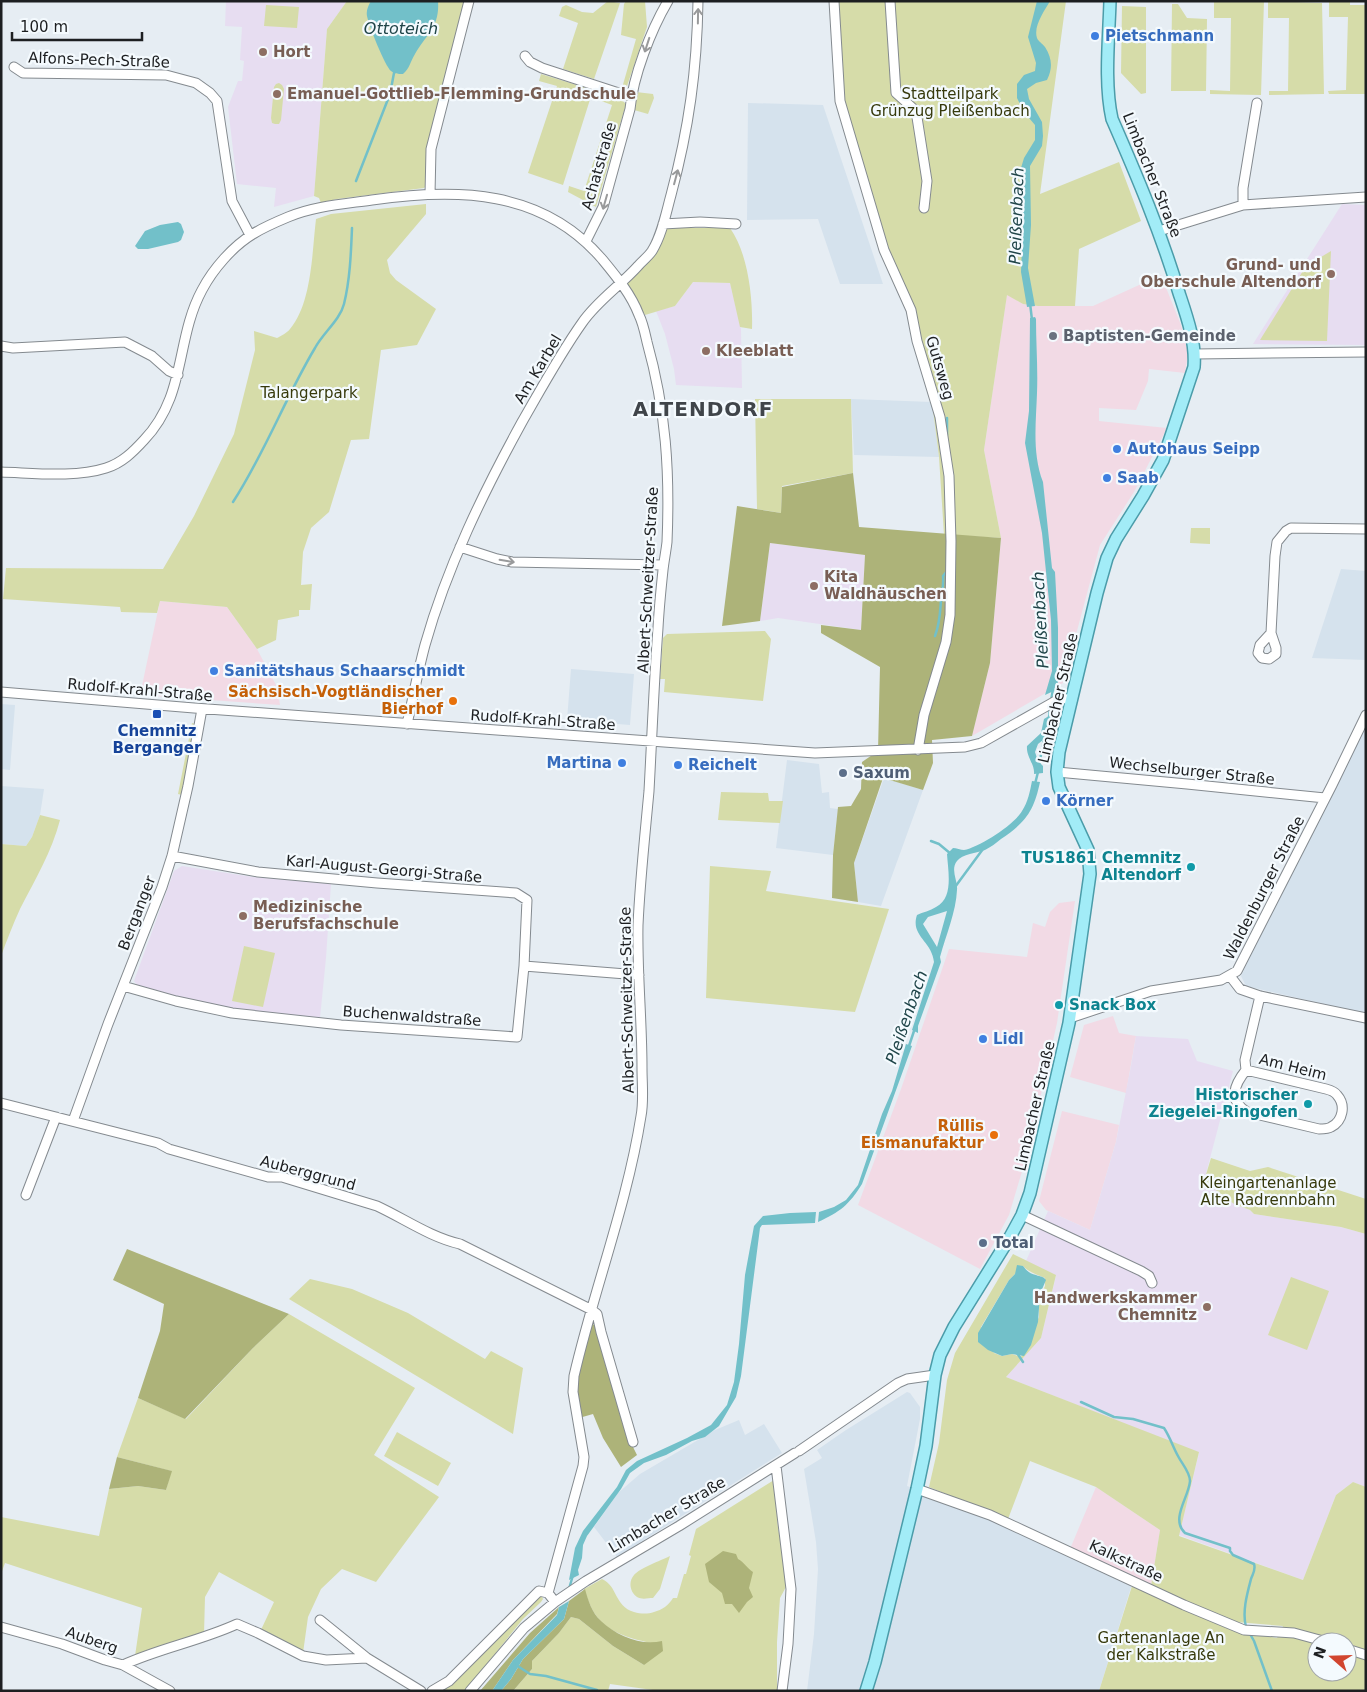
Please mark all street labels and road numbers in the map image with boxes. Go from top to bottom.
street label: Alfons-Pech-Straße [28,49,170,71]
street label: Limbacher Straße [1119,110,1185,240]
street label: Achatstraße [578,120,620,212]
street label: Am Karbel [510,331,566,407]
street label: Gutsweg [922,334,958,402]
street label: Albert-Schweitzer-Straße [634,486,662,674]
street label: Limbacher Straße [1034,631,1082,765]
street label: Rudolf-Krahl-Straße [67,675,213,705]
street label: Rudolf-Krahl-Straße [470,706,616,734]
street label: Wechselburger Straße [1108,753,1276,789]
street label: Waldenburger Straße [1220,813,1308,963]
street label: Karl-August-Georgi-Straße [285,851,483,887]
street label: Berganger [115,872,160,953]
street label: Albert-Schweitzer-Straße [616,907,638,1093]
street label: Buchenwaldstraße [342,1002,482,1030]
street label: Limbacher Straße [1011,1039,1059,1173]
street label: Am Heim [1257,1050,1329,1084]
street label: Auberggrund [258,1152,358,1194]
street label: Limbacher Straße [605,1473,729,1557]
street label: Kalkstraße [1086,1536,1166,1586]
street label: Auberg [64,1623,120,1657]

